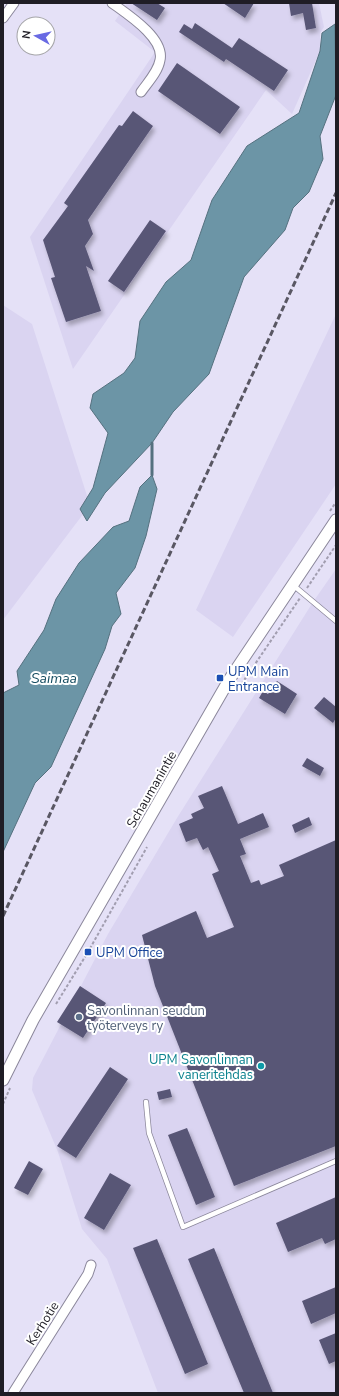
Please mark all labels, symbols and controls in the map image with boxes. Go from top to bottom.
north arrow [16,16,56,56]
text: N [19,30,35,40]
place label: UPM Main Entrance [228,663,289,696]
water label: Saimaa [31,669,77,688]
marker: UPM Main Entrance [215,673,225,683]
street label: Schaumanintie [123,748,181,831]
place label: UPM Office [96,944,162,962]
marker: UPM Office [83,947,93,957]
place label: Savonlinnan seudun työterveys ry [87,1002,205,1035]
marker: Savonlinnan seudun työterveys ry [74,1012,84,1022]
place label: UPM Savonlinnan vaneritehdas [149,1051,253,1084]
marker: UPM Savonlinnan vaneritehdas [256,1061,266,1071]
street label: Kerhotie [22,1298,63,1349]

